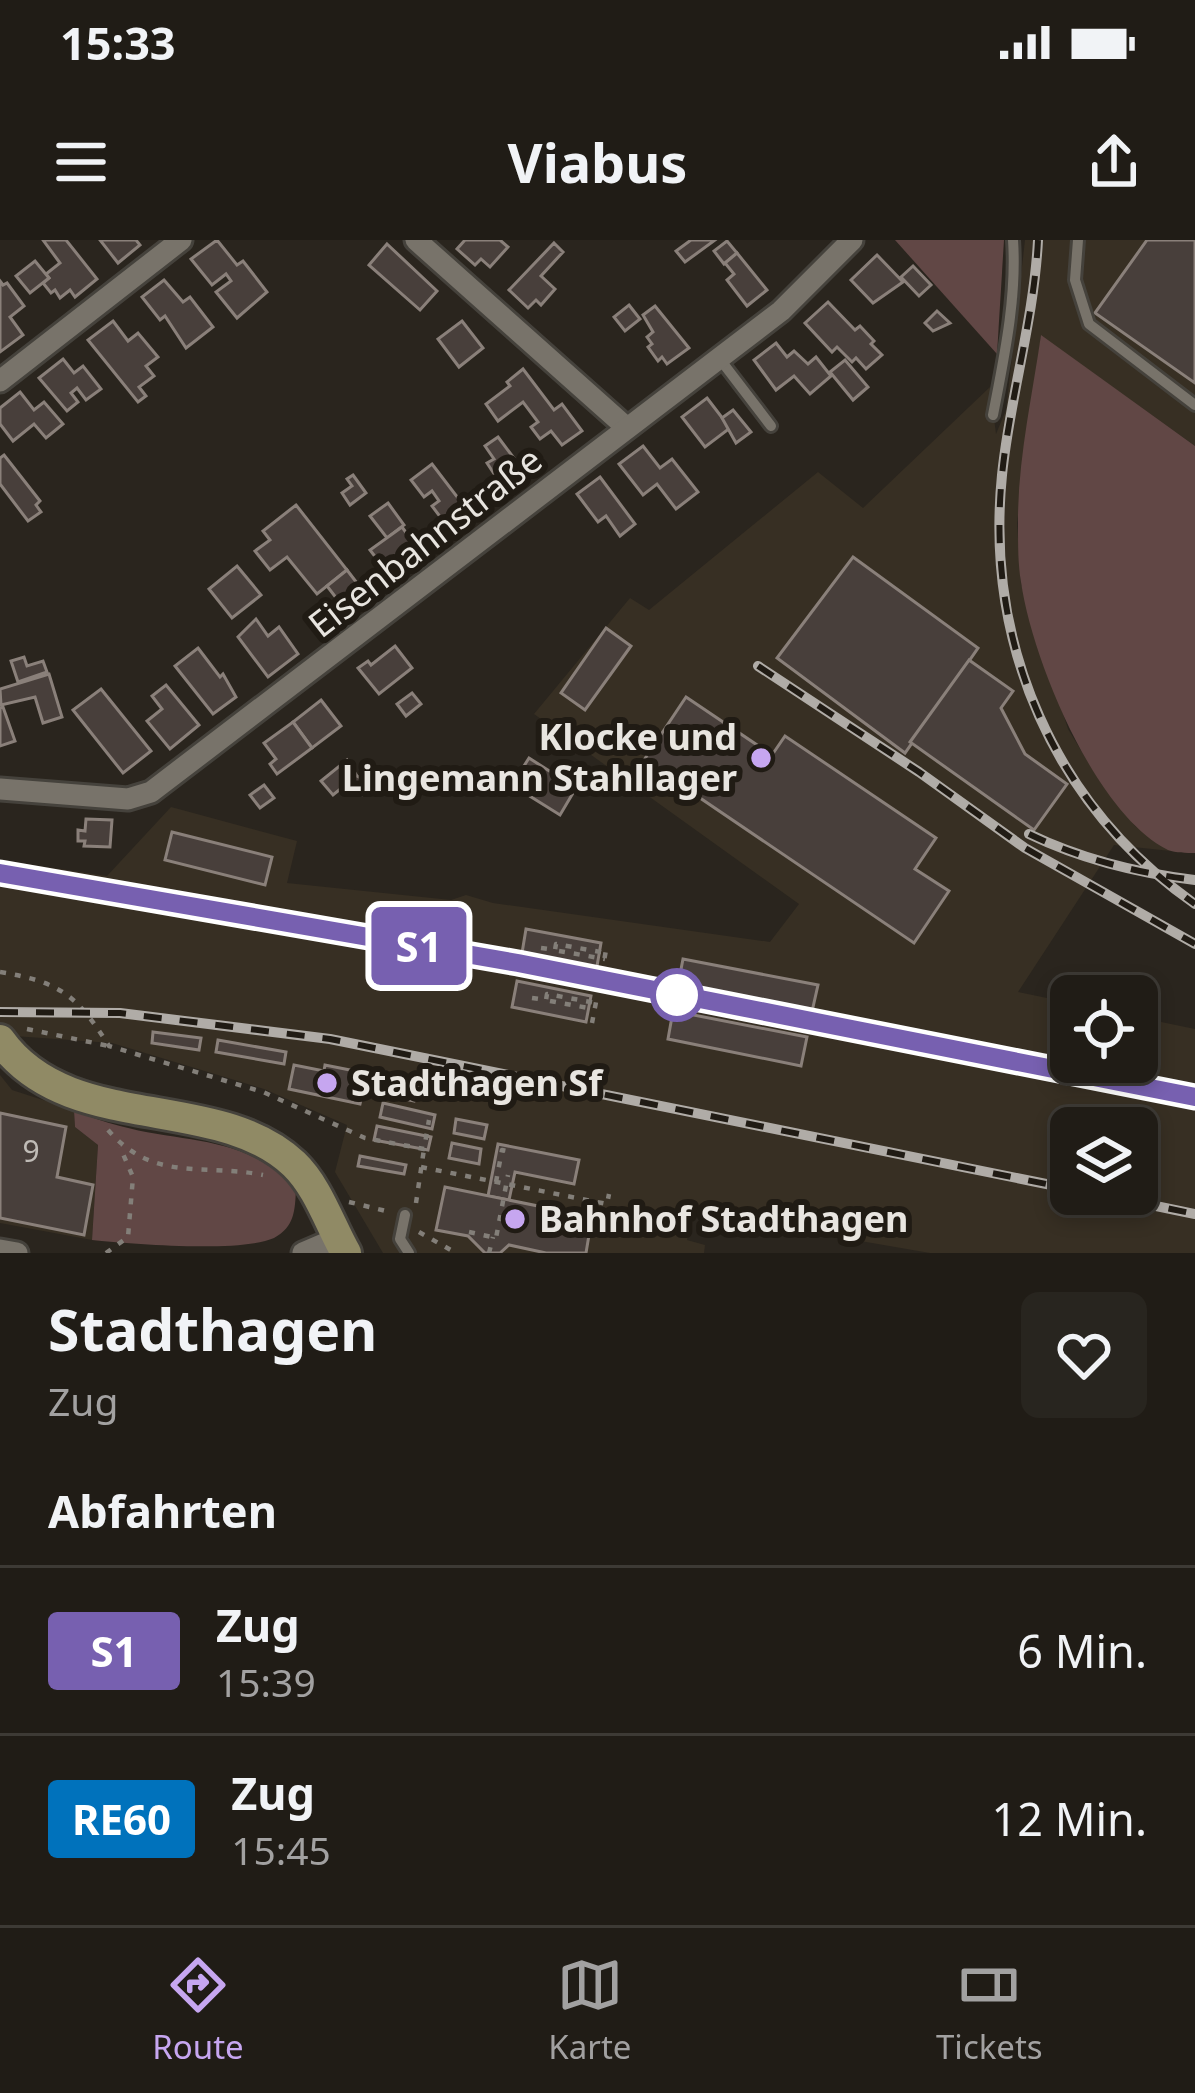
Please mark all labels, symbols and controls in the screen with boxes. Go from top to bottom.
text: 15:33 [60,12,176,73]
text: Viabus [508,125,687,199]
icon: menu [48,129,114,195]
icon: share [1081,129,1147,195]
street label: Eisenbahnstraße [298,435,551,648]
place label: Klocke und Lingemann Stahllager [342,712,737,802]
marker: Klocke und Lingemann Stahllager [748,745,774,771]
line badge: S1 [365,907,473,985]
text: S1 [395,917,443,974]
unlabelled marker [652,970,702,1020]
map controls [1050,975,1158,1215]
button: locate [1050,975,1158,1083]
place label: Stadthagen Sf [351,1058,604,1107]
marker: Stadthagen Sf [314,1070,340,1096]
button: layers [1050,1107,1158,1215]
house number: 9 [22,1130,40,1171]
place label: Bahnhof Stadthagen [539,1194,909,1243]
marker: Bahnhof Stadthagen [502,1206,528,1232]
text: Stadthagen [48,1290,377,1368]
button: heart [1021,1292,1147,1418]
text: Zug [48,1374,118,1427]
text: Abfahrten [48,1480,277,1541]
text: Zug [216,1594,300,1655]
text: 6 Min. [1017,1620,1147,1681]
text: S1 [90,1622,138,1679]
text: 15:39 [216,1655,316,1708]
text: Zug [231,1762,315,1823]
text: 12 Min. [992,1788,1147,1849]
text: RE60 [72,1790,171,1847]
text: 15:45 [231,1823,331,1876]
tab: Route [152,1952,244,2069]
tab: Karte [548,1952,631,2069]
tab: Tickets [936,1952,1043,2069]

